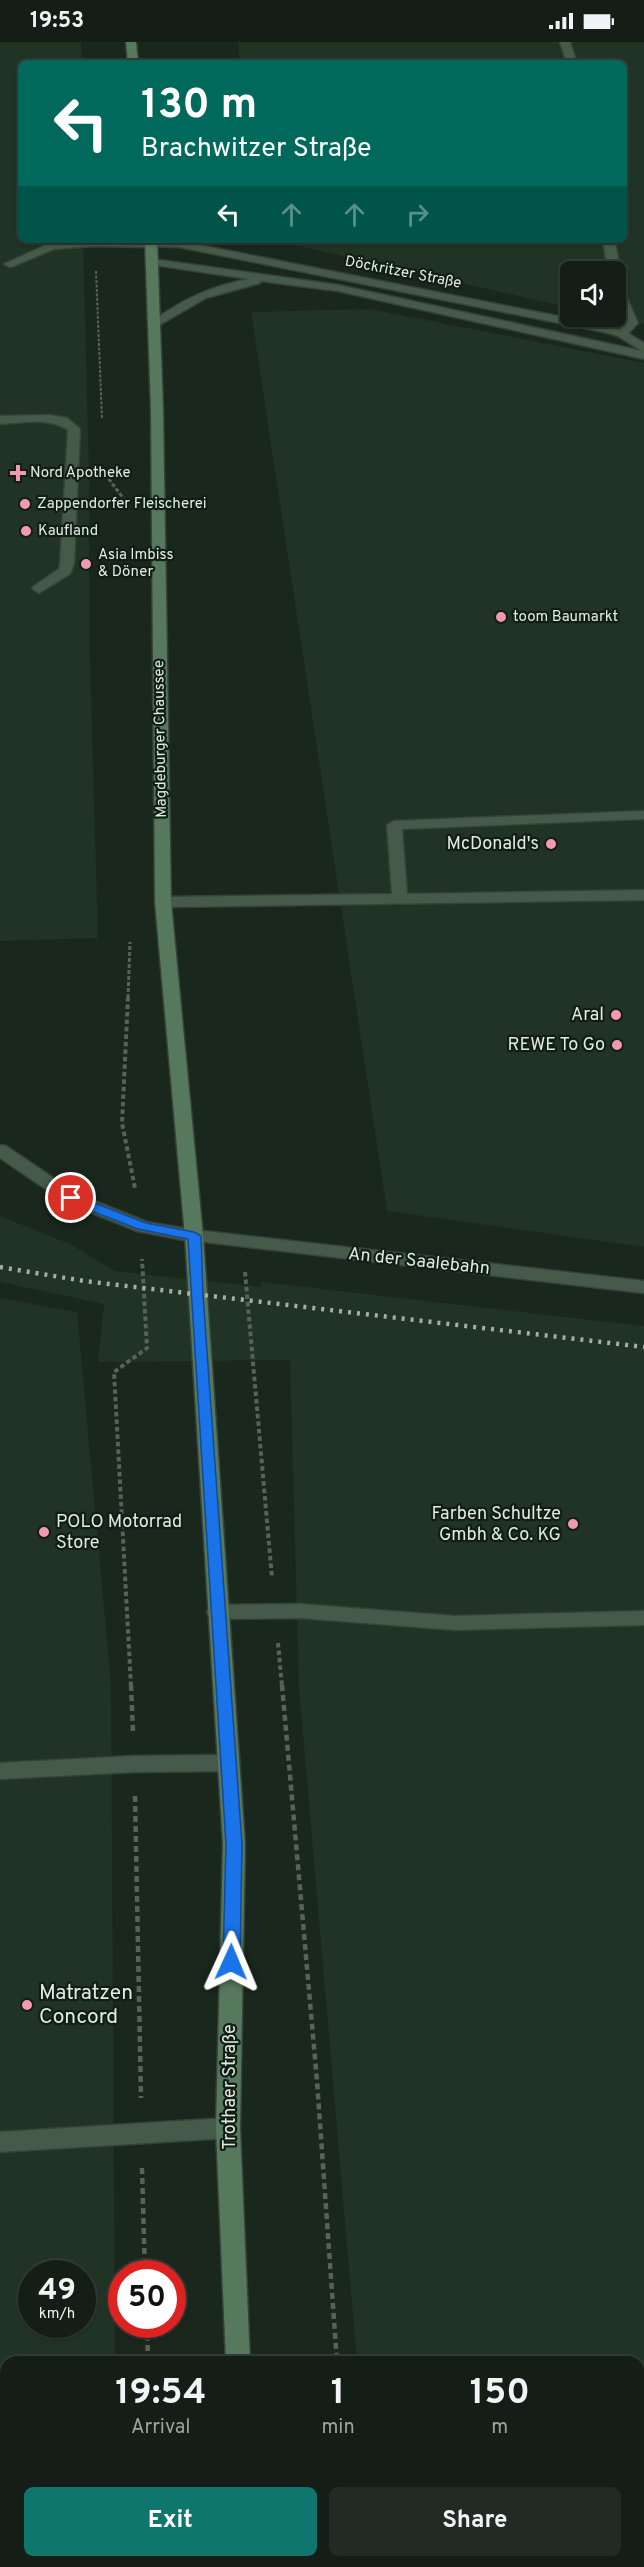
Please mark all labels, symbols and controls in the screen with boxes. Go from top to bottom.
text: 19:53 [30,8,84,35]
text: 130 m [141,80,257,133]
icon: left [42,84,120,162]
text: Brachwitzer Straße [141,132,372,166]
icon: left [212,198,245,231]
icon: ahead [275,198,308,231]
icon: ahead [338,198,371,231]
icon: right [401,198,434,231]
street label: Döckritzer Straße [343,252,463,294]
map controls [560,261,626,327]
button: sound [560,261,626,327]
place label: Nord Apotheke [30,464,131,483]
marker: Nord Apotheke [11,466,25,480]
place label: Zappendorfer Fleischerei [37,495,207,514]
marker: Zappendorfer Fleischerei [18,497,32,511]
place label: Kaufland [38,522,98,541]
marker: Kaufland [19,524,33,538]
place label: Asia Imbiss & Döner [98,546,174,582]
marker: Asia Imbiss & Döner [79,557,93,571]
place label: toom Baumarkt [513,608,618,627]
marker: toom Baumarkt [494,610,508,624]
street label: Magdeburger Chaussee [150,660,172,818]
place label: McDonald's [447,833,539,856]
marker: McDonald's [544,837,558,851]
place label: Aral [571,1004,604,1027]
marker: Aral [609,1008,623,1022]
place label: REWE To Go [508,1034,605,1057]
marker: REWE To Go [610,1038,624,1052]
pin [45,1172,96,1223]
icon: arrive [54,1181,87,1214]
street label: An der Saalebahn [347,1243,491,1281]
place label: Farben Schultze Gmbh & Co. KG [431,1503,561,1547]
place label: POLO Motorrad Store [56,1511,182,1555]
marker: Farben Schultze Gmbh & Co. KG [566,1517,580,1531]
marker: POLO Motorrad Store [37,1525,51,1539]
position arrow [199,1930,263,1994]
place label: Matratzen Concord [39,1980,133,2031]
marker: Matratzen Concord [20,1998,34,2012]
street label: Trothaer Straße [219,2024,242,2150]
speed limit sign: 50 [108,2260,186,2338]
text: 49 [38,2273,76,2310]
text: km/h [39,2305,75,2324]
text: 19:54 [115,2371,206,2417]
text: 1 [331,2371,345,2417]
text: 150 [470,2371,530,2417]
text: Arrival [131,2415,191,2441]
text: min [321,2415,355,2441]
text: m [491,2415,508,2441]
button: Exit [24,2487,317,2556]
button: Share [329,2487,621,2556]

